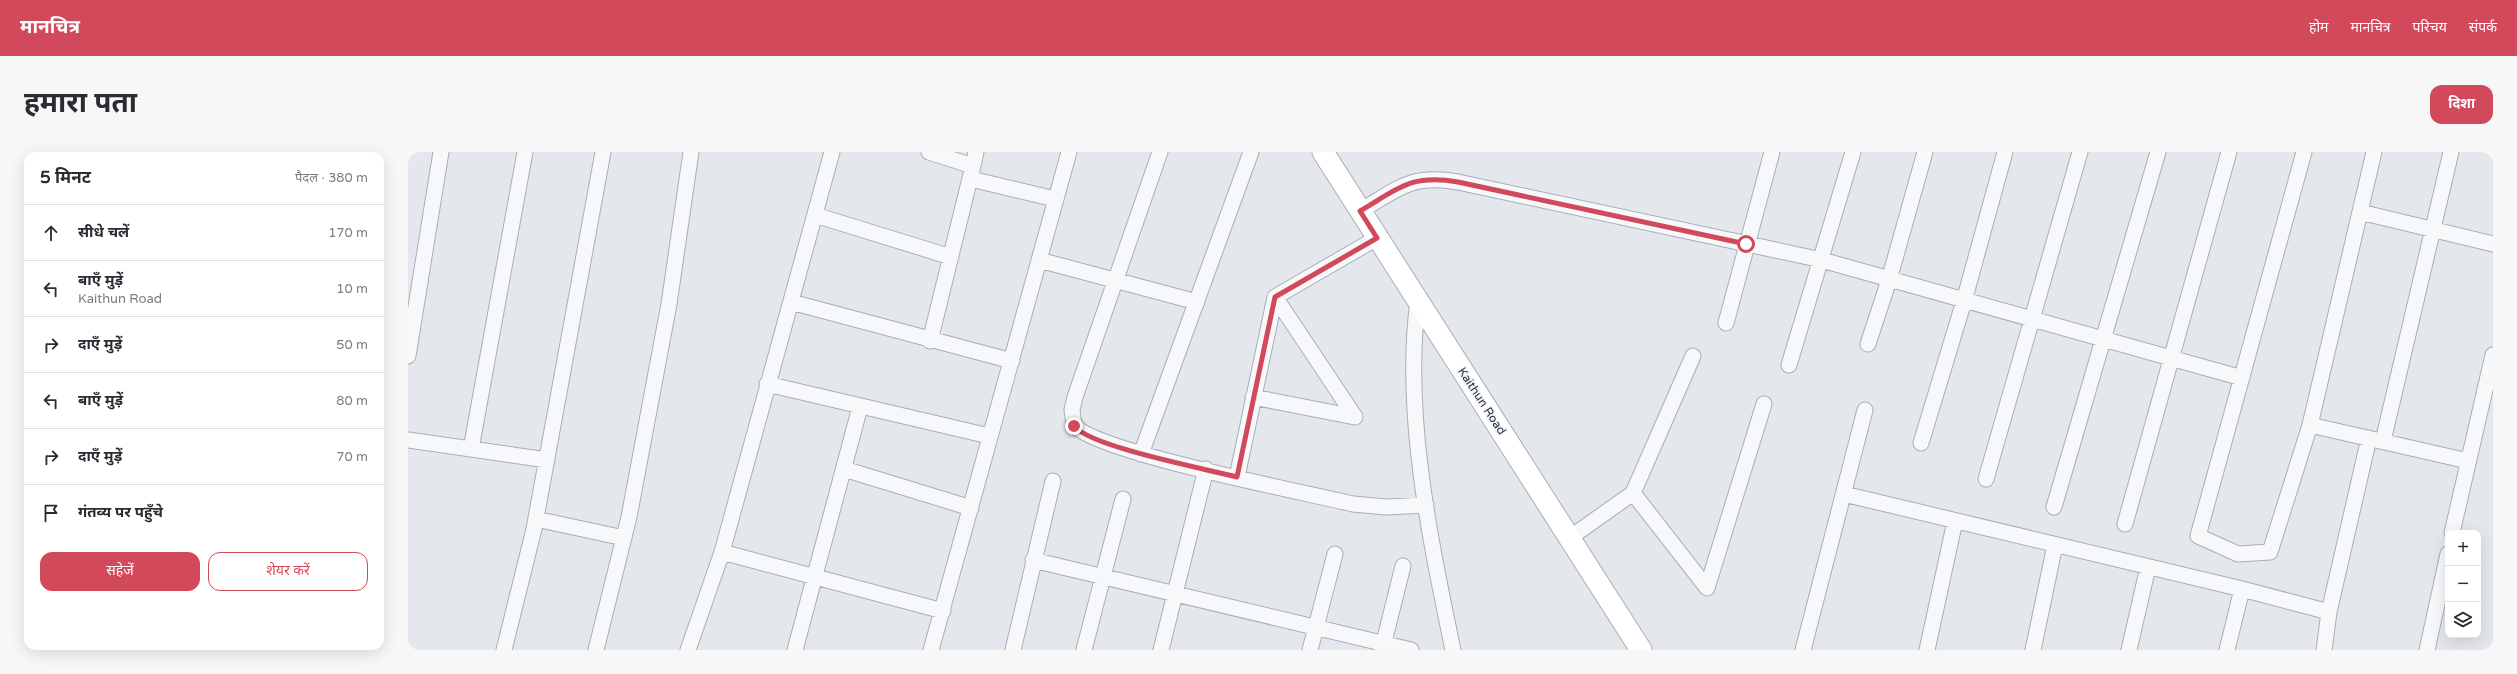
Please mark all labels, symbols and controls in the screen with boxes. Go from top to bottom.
text: मानचित्र [20,16,80,38]
text: होम [2309,19,2328,36]
text: मानचित्र [2350,19,2391,36]
text: परिचय [2413,19,2447,36]
text: संपर्क [2469,19,2497,36]
button: दिशा [2430,85,2493,124]
text: हमारा पता [24,86,137,120]
text: 5 मिनट [40,167,91,188]
text: पैदल · 380 m [295,170,368,186]
icon: ahead [40,222,62,244]
text: सीधे चलें [78,223,129,241]
text: 170 m [328,225,368,241]
route start [1737,235,1755,253]
text: बाएँ मुड़ें [78,271,123,289]
icon: left [40,278,62,300]
text: 10 m [336,281,368,297]
text: Kaithun Road [78,291,162,307]
icon: right [40,334,62,356]
text: दाएँ मुड़ें [78,335,122,353]
text: 50 m [336,337,368,353]
street label: Kaithun Road [1455,365,1509,437]
icon: left [40,390,62,412]
text: बाएँ मुड़ें [78,391,123,409]
text: 80 m [336,393,368,409]
route end [1065,417,1083,435]
icon: right [40,446,62,468]
text: दाएँ मुड़ें [78,447,122,465]
text: 70 m [336,449,368,465]
icon: arrive [40,502,62,524]
text: गंतव्य पर पहुँचे [78,503,163,521]
map controls [2445,530,2481,638]
button: + [2445,530,2481,566]
button: सहेजें [40,552,200,591]
button: शेयर करें [208,552,368,591]
button: − [2445,566,2481,602]
button: layers [2445,602,2481,638]

